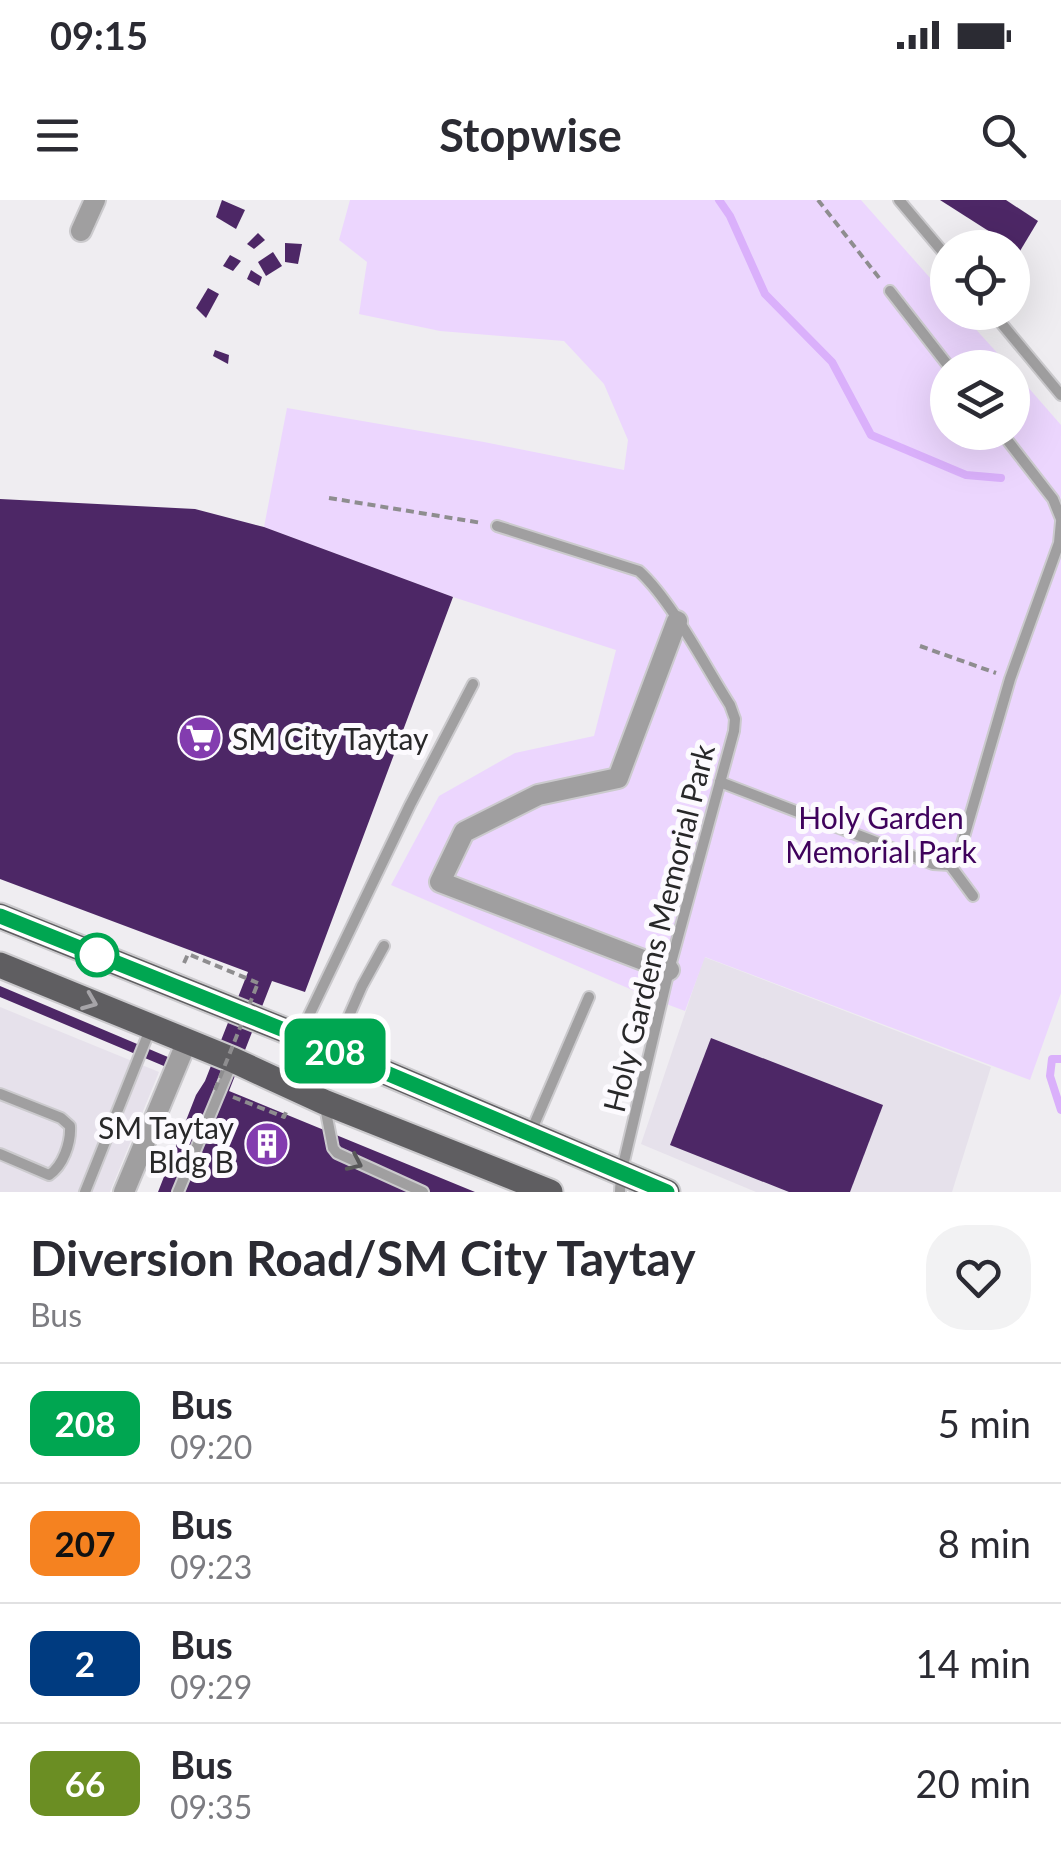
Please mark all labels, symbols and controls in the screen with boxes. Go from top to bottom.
text: 09:15 [50,12,148,58]
icon: menu [30,108,85,163]
text: Stopwise [439,108,622,162]
icon: search [976,108,1031,163]
map controls [930,230,1030,450]
button: locate [930,230,1030,330]
button: layers [930,350,1030,450]
supermarket icon: SM City Taytay [177,715,223,761]
place label: SM City Taytay [232,720,429,756]
street label: Holy Gardens Memorial Park [595,740,721,1115]
park label: Holy Garden Memorial Park [785,799,977,869]
unlabelled marker [76,934,118,976]
one-way arrow [81,991,98,1011]
line badge: 208 [278,1018,392,1084]
text: 208 [305,1030,365,1072]
place label: SM Taytay Bldg B [98,1109,235,1179]
building icon: SM Taytay Bldg B [244,1121,290,1167]
one-way arrow [345,1150,363,1170]
button: heart [926,1225,1031,1330]
text: Diversion Road/SM City Taytay [30,1229,696,1286]
text: Bus [30,1295,82,1334]
text: Bus [170,1381,233,1427]
text: 5 min [938,1400,1031,1446]
text: 208 [55,1402,115,1444]
text: 09:20 [170,1427,252,1466]
text: Bus [170,1501,233,1547]
text: 8 min [938,1520,1031,1566]
text: 207 [55,1522,115,1564]
text: 09:23 [170,1547,252,1586]
text: Bus [170,1621,233,1667]
text: 14 min [916,1640,1031,1686]
text: 2 [75,1642,95,1684]
text: 09:29 [170,1667,252,1706]
text: Bus [170,1741,233,1787]
text: 20 min [916,1760,1031,1806]
text: 66 [65,1762,105,1804]
text: 09:35 [170,1787,252,1826]

